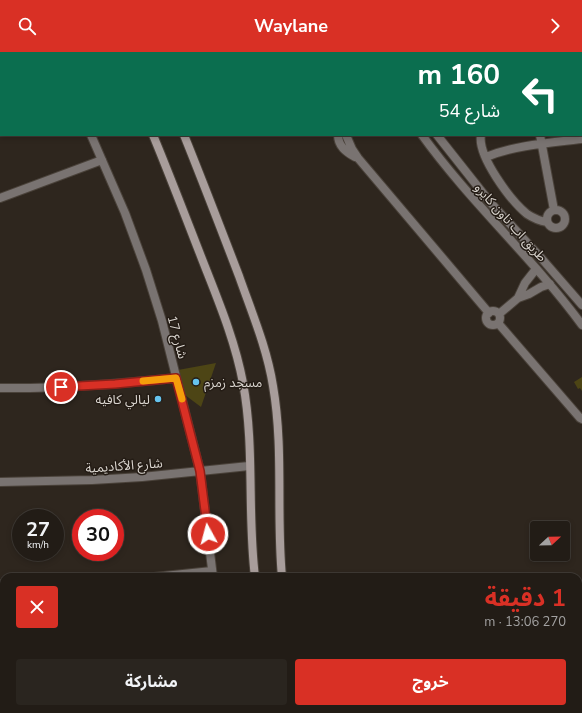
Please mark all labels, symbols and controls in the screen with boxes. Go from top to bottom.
text: Waylane [254,14,328,38]
icon: search [16,15,38,37]
icon: forward [544,15,566,37]
text: 160 m [417,56,500,94]
icon: left [514,68,566,120]
text: شارع 54 [439,99,500,123]
street label: طريق اب تاون كايرو [470,179,551,266]
street label: شارع 17 [162,314,191,361]
pin [44,370,78,404]
place label: مسجد زمزم [204,374,263,392]
icon: arrive [50,376,72,398]
marker: مسجد زمزم [191,377,201,387]
place label: ليالي كافيه [96,391,150,410]
marker: ليالي كافيه [153,394,163,404]
street label: شارع الأكاديمية [85,454,163,479]
speed limit sign: 30 [72,509,124,561]
position arrow [187,513,229,555]
text: 27 [26,516,50,543]
north arrow [530,521,570,561]
map controls [530,521,570,561]
text: km/h [27,538,49,552]
text: 1 دقيقة [485,582,566,614]
button: close [16,586,58,628]
text: 270 m · 13:06 [484,613,566,631]
button: مشاركة [16,659,287,705]
button: خروج [295,659,566,705]

